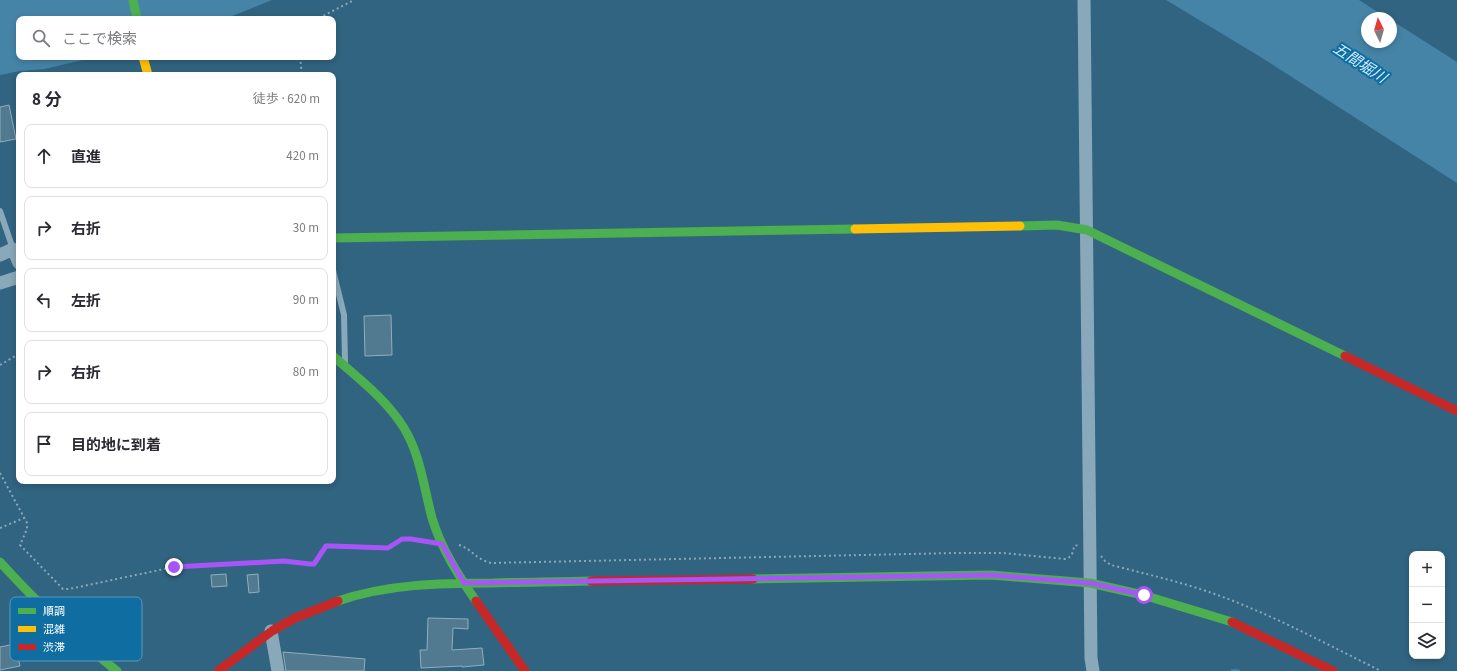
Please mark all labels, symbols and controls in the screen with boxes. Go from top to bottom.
north arrow [1361,12,1397,48]
search box [16,16,336,60]
icon: search [30,27,52,49]
text: ここで検索 [62,29,137,50]
water label: 五間堀川 [1329,38,1392,90]
text: 8 分 [32,88,61,112]
text: 徒歩 · 620 m [253,90,320,108]
icon: ahead [33,145,55,167]
text: 直進 [71,147,101,168]
text: 420 m [286,147,319,165]
icon: right [33,217,55,239]
text: 右折 [71,219,101,240]
text: 30 m [293,219,319,237]
icon: left [33,289,55,311]
text: 左折 [71,291,101,312]
text: 90 m [293,291,319,309]
icon: right [33,361,55,383]
text: 右折 [71,363,101,384]
text: 80 m [293,363,319,381]
icon: arrive [33,433,55,455]
text: 目的地に到着 [71,435,161,456]
map controls [1409,551,1445,659]
button: + [1409,551,1445,587]
route end [165,558,183,576]
route start [1135,586,1153,604]
button: − [1409,587,1445,623]
legend [10,597,142,661]
text: 順調 [43,604,65,619]
text: 混雑 [43,622,65,637]
button: layers [1409,623,1445,659]
text: 渋滞 [43,640,65,655]

